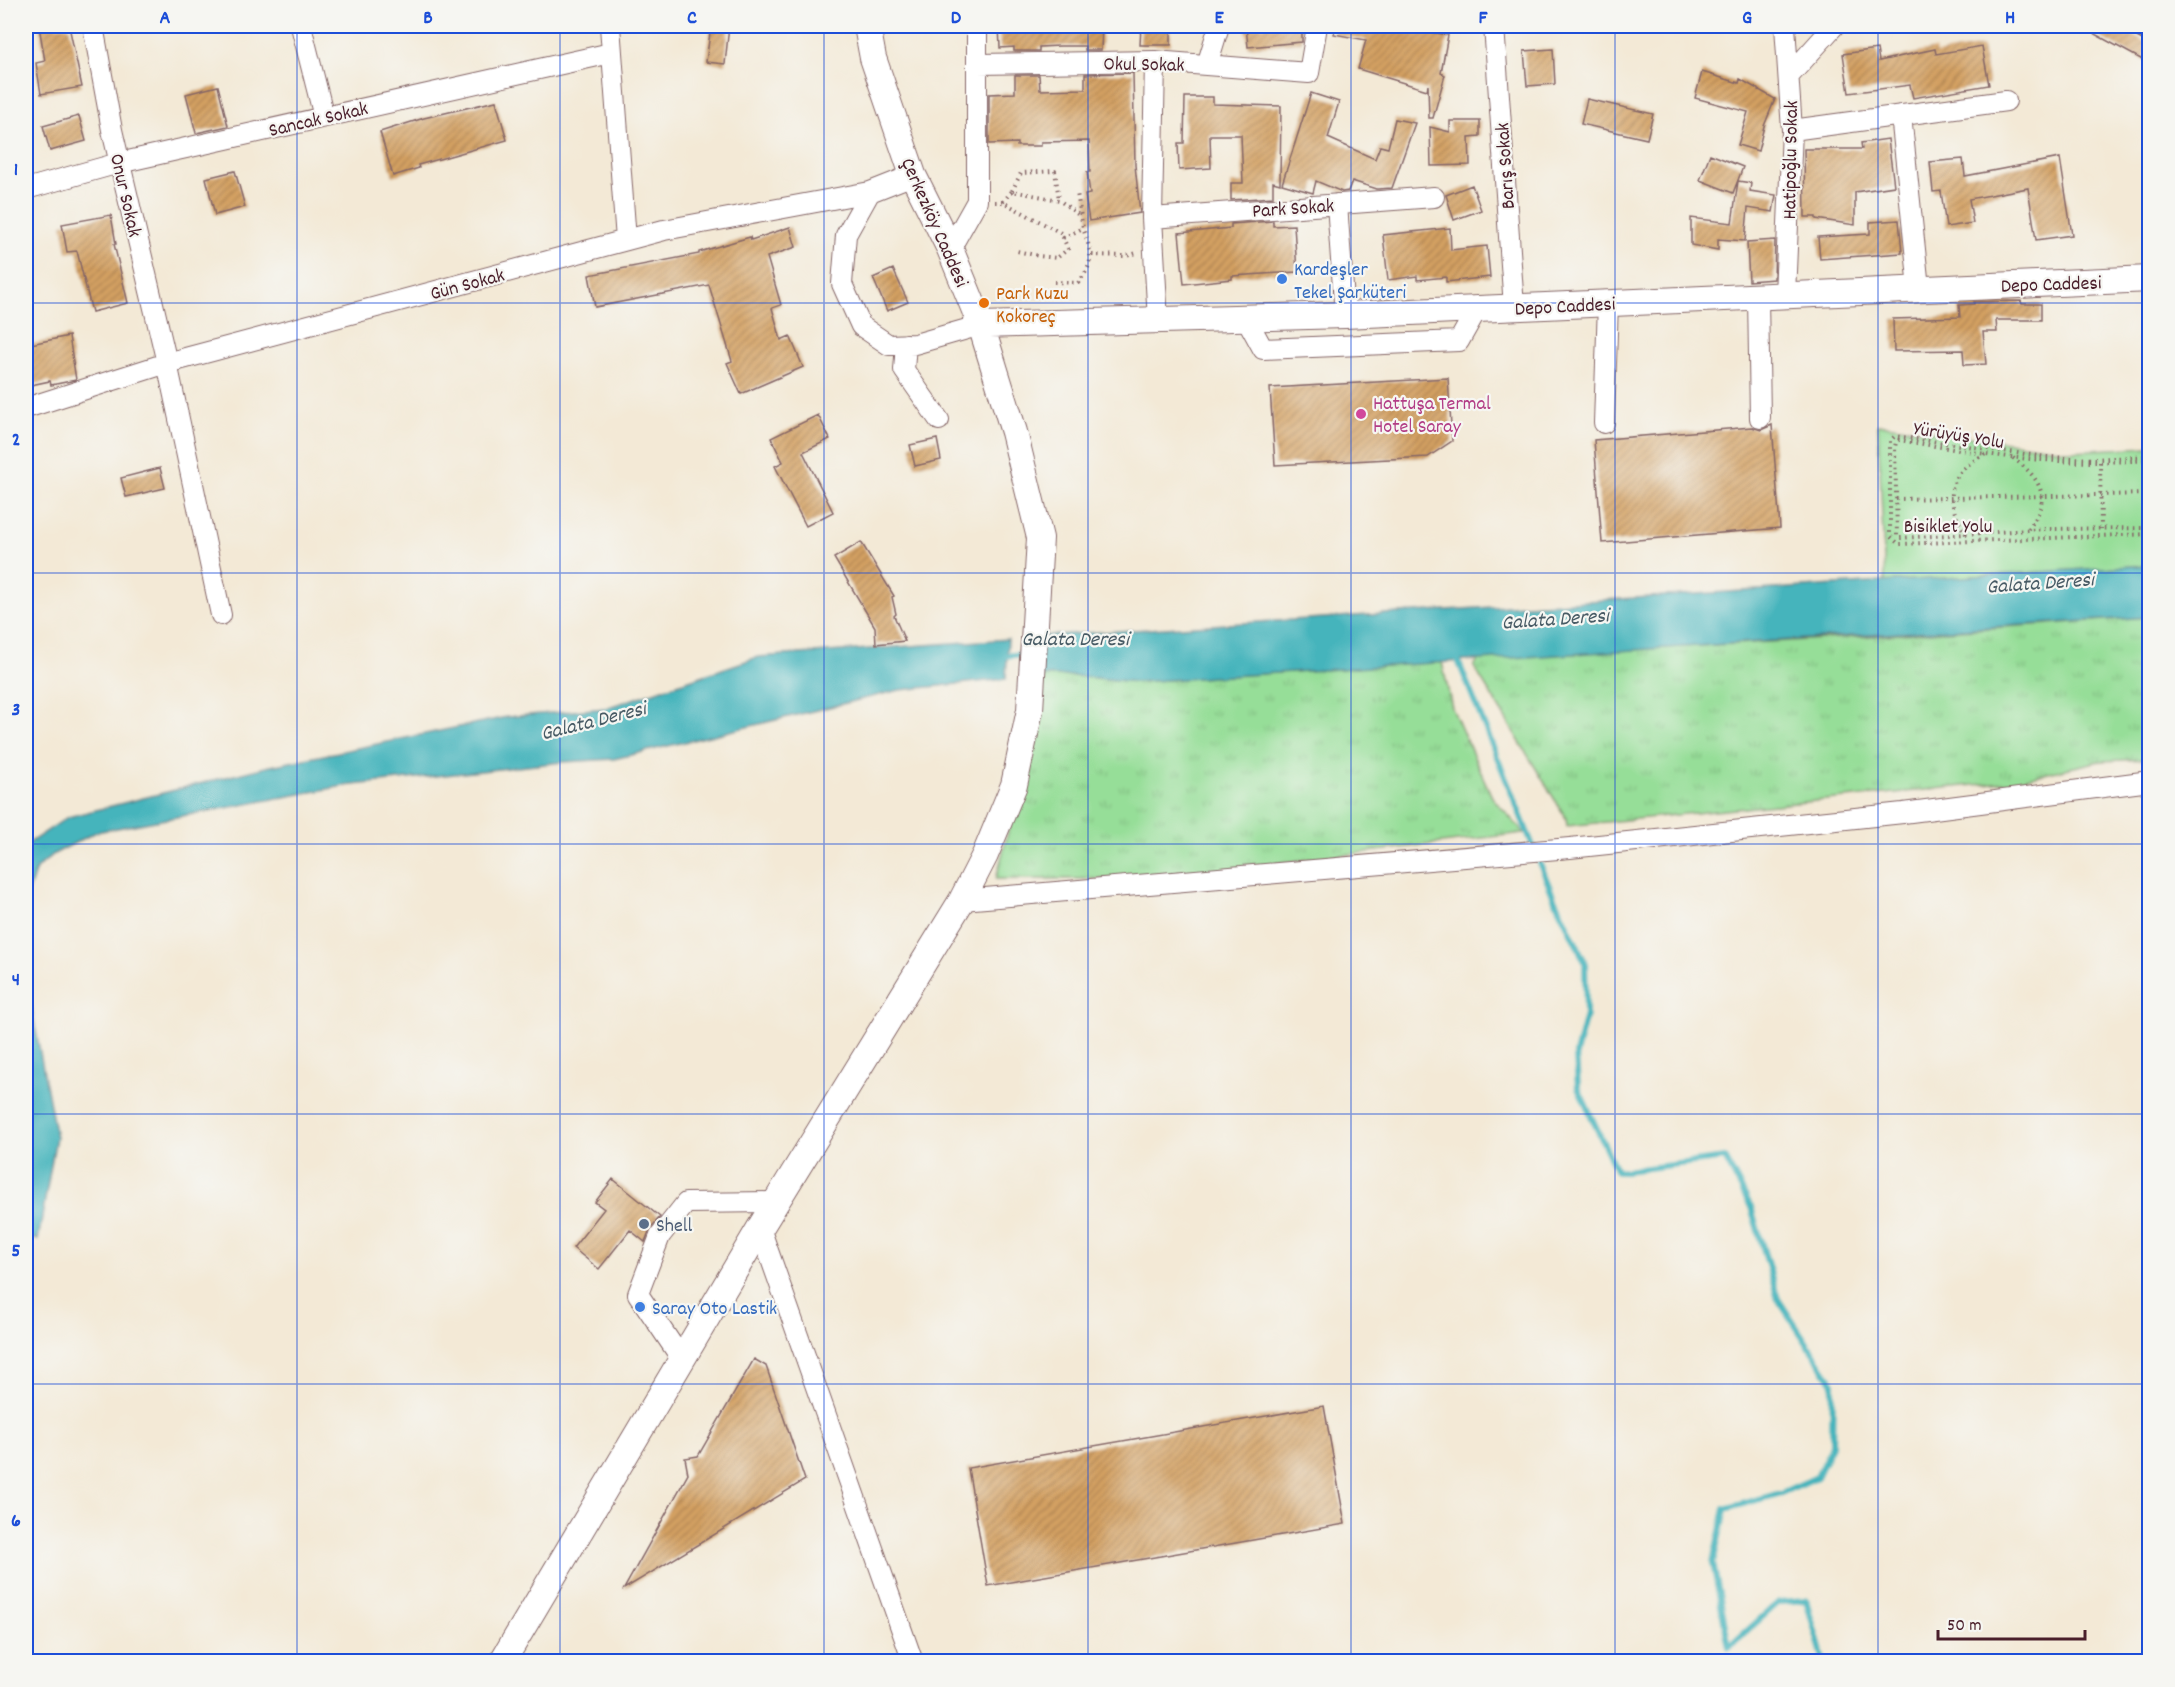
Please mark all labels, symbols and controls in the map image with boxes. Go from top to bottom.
text: A [160,5,171,33]
text: B [423,5,433,33]
text: C [687,5,697,33]
text: D [951,5,962,33]
text: E [1214,5,1224,33]
text: F [1479,5,1489,33]
text: G [1742,5,1752,33]
text: H [2005,5,2015,33]
street label: Okul Sokak [1103,51,1185,81]
street label: Sancak Sokak [266,96,371,146]
street label: Hatipoğlu Sokak [1777,100,1807,220]
street label: Barış Sokak [1490,122,1524,210]
street label: Onur Sokak [101,151,147,240]
street label: Çerkezköy Caddesi [892,154,974,293]
text: 1 [14,157,18,185]
street label: Park Sokak [1251,193,1335,227]
place label: Kardeşler Tekel Şarküteri [1294,257,1407,308]
street label: Gün Sokak [427,263,508,309]
street label: Depo Caddesi [2000,270,2102,302]
marker: Kardeşler Tekel Şarküteri [1275,272,1289,286]
place label: Park Kuzu Kokoreç [996,281,1069,332]
street label: Depo Caddesi [1514,291,1617,325]
marker: Park Kuzu Kokoreç [977,296,991,310]
place label: Hattuşa Termal Hotel Saray [1373,391,1491,442]
marker: Hattuşa Termal Hotel Saray [1354,407,1368,421]
street label: Yürüyüş Yolu [1911,416,2006,458]
text: 2 [12,427,20,455]
street label: Bisiklet Yolu [1904,514,1992,542]
water label: Galata Deresi [1986,566,2098,604]
water label: Galata Deresi [1501,602,1613,640]
water label: Galata Deresi [1021,626,1132,656]
water label: Galata Deresi [538,695,653,750]
text: 3 [12,697,20,725]
text: 4 [12,967,20,995]
place label: Shell [656,1213,693,1241]
marker: Shell [637,1217,651,1231]
text: 5 [11,1238,21,1266]
place label: Saray Oto Lastik [652,1296,777,1324]
marker: Saray Oto Lastik [633,1300,647,1314]
text: 6 [11,1508,21,1536]
scale bar [1938,1603,2085,1641]
text: 50 m [1947,1614,1982,1639]

